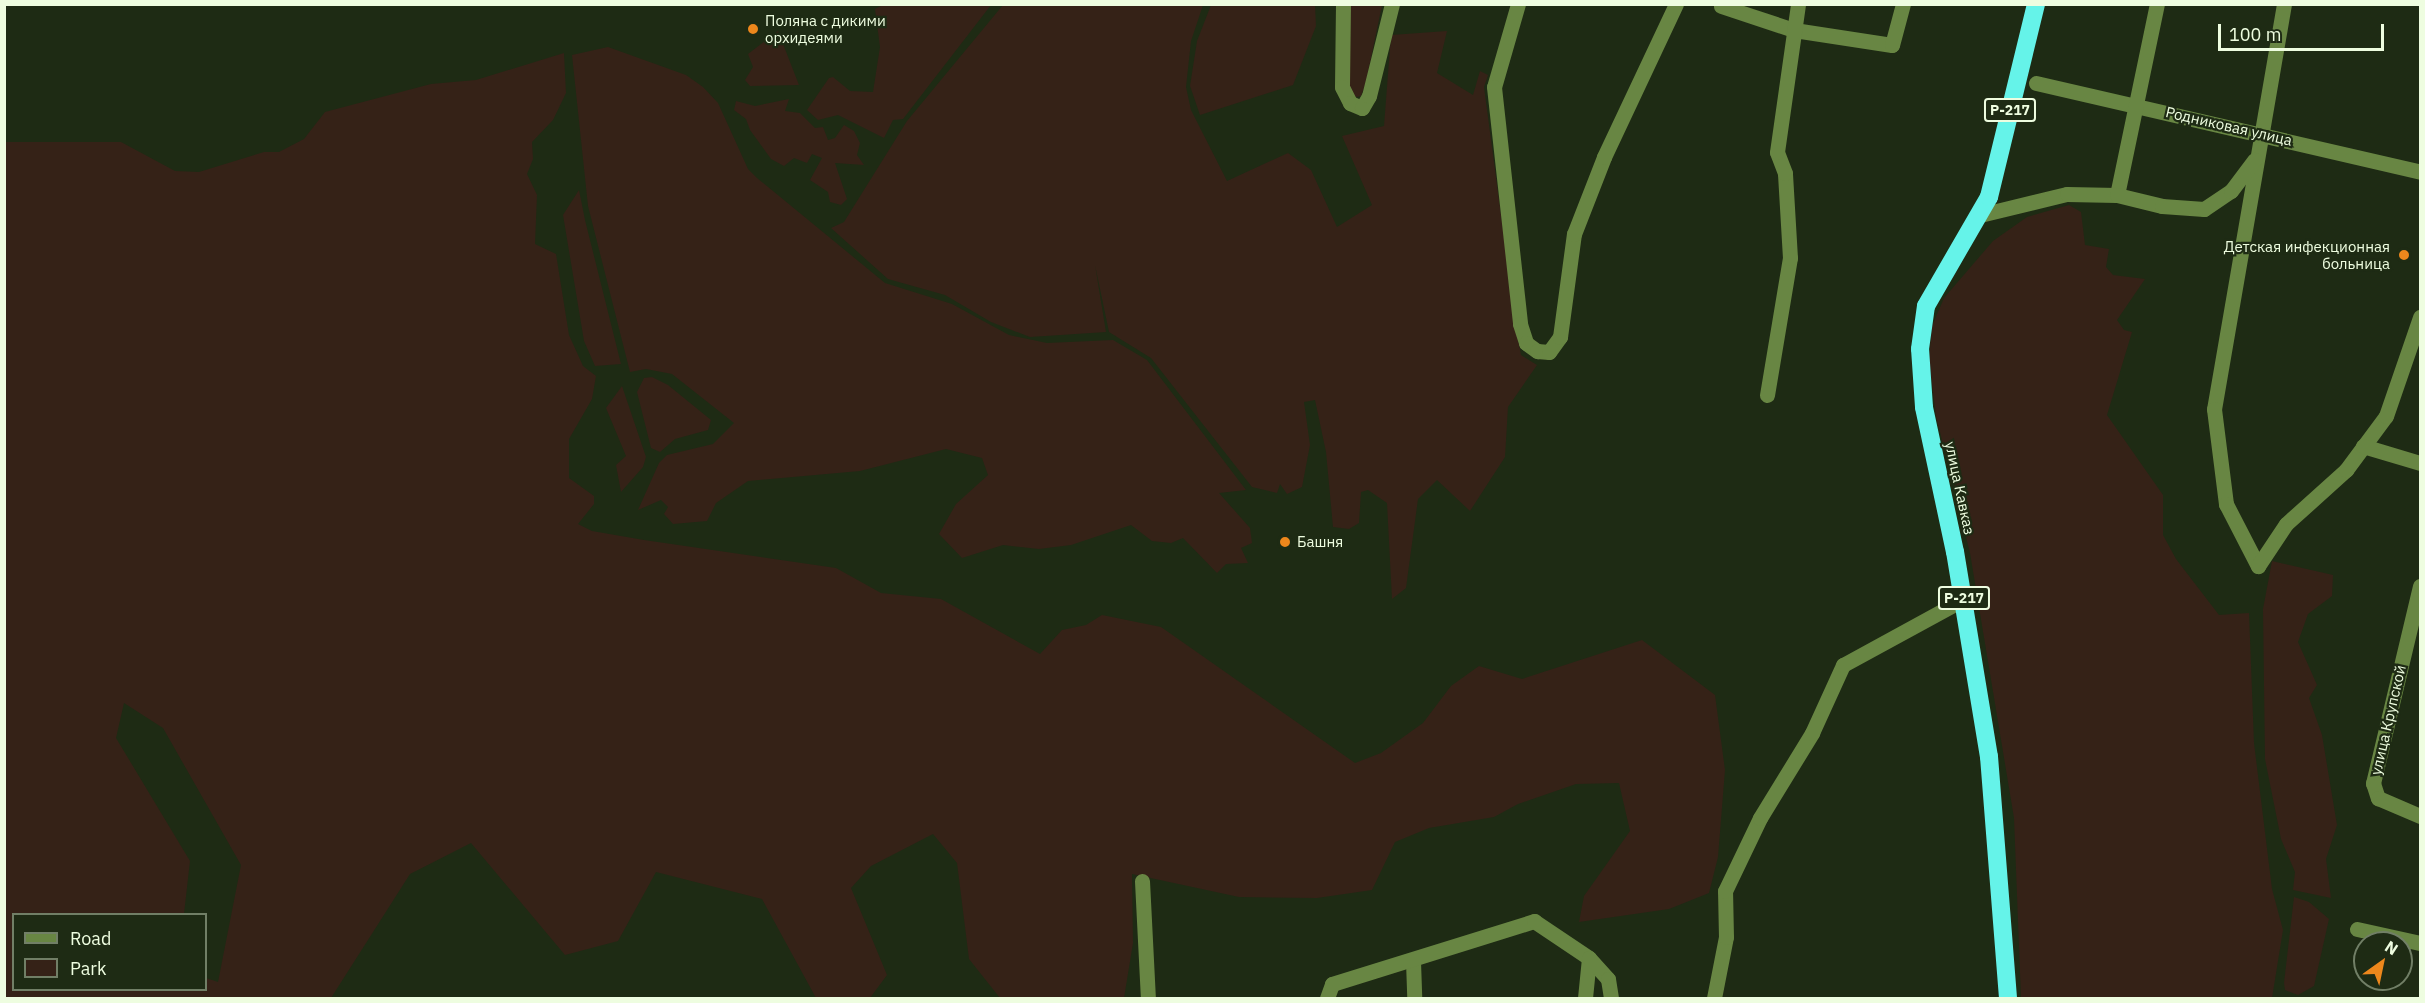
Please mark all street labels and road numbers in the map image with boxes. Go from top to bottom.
road number: Р-217 [1983,99,2037,121]
street label: Родниковая улица [2164,103,2294,149]
street label: улица Кавказ [1941,440,1979,536]
road number: Р-217 [1937,587,1991,609]
street label: улица Крупской [2367,663,2409,777]

